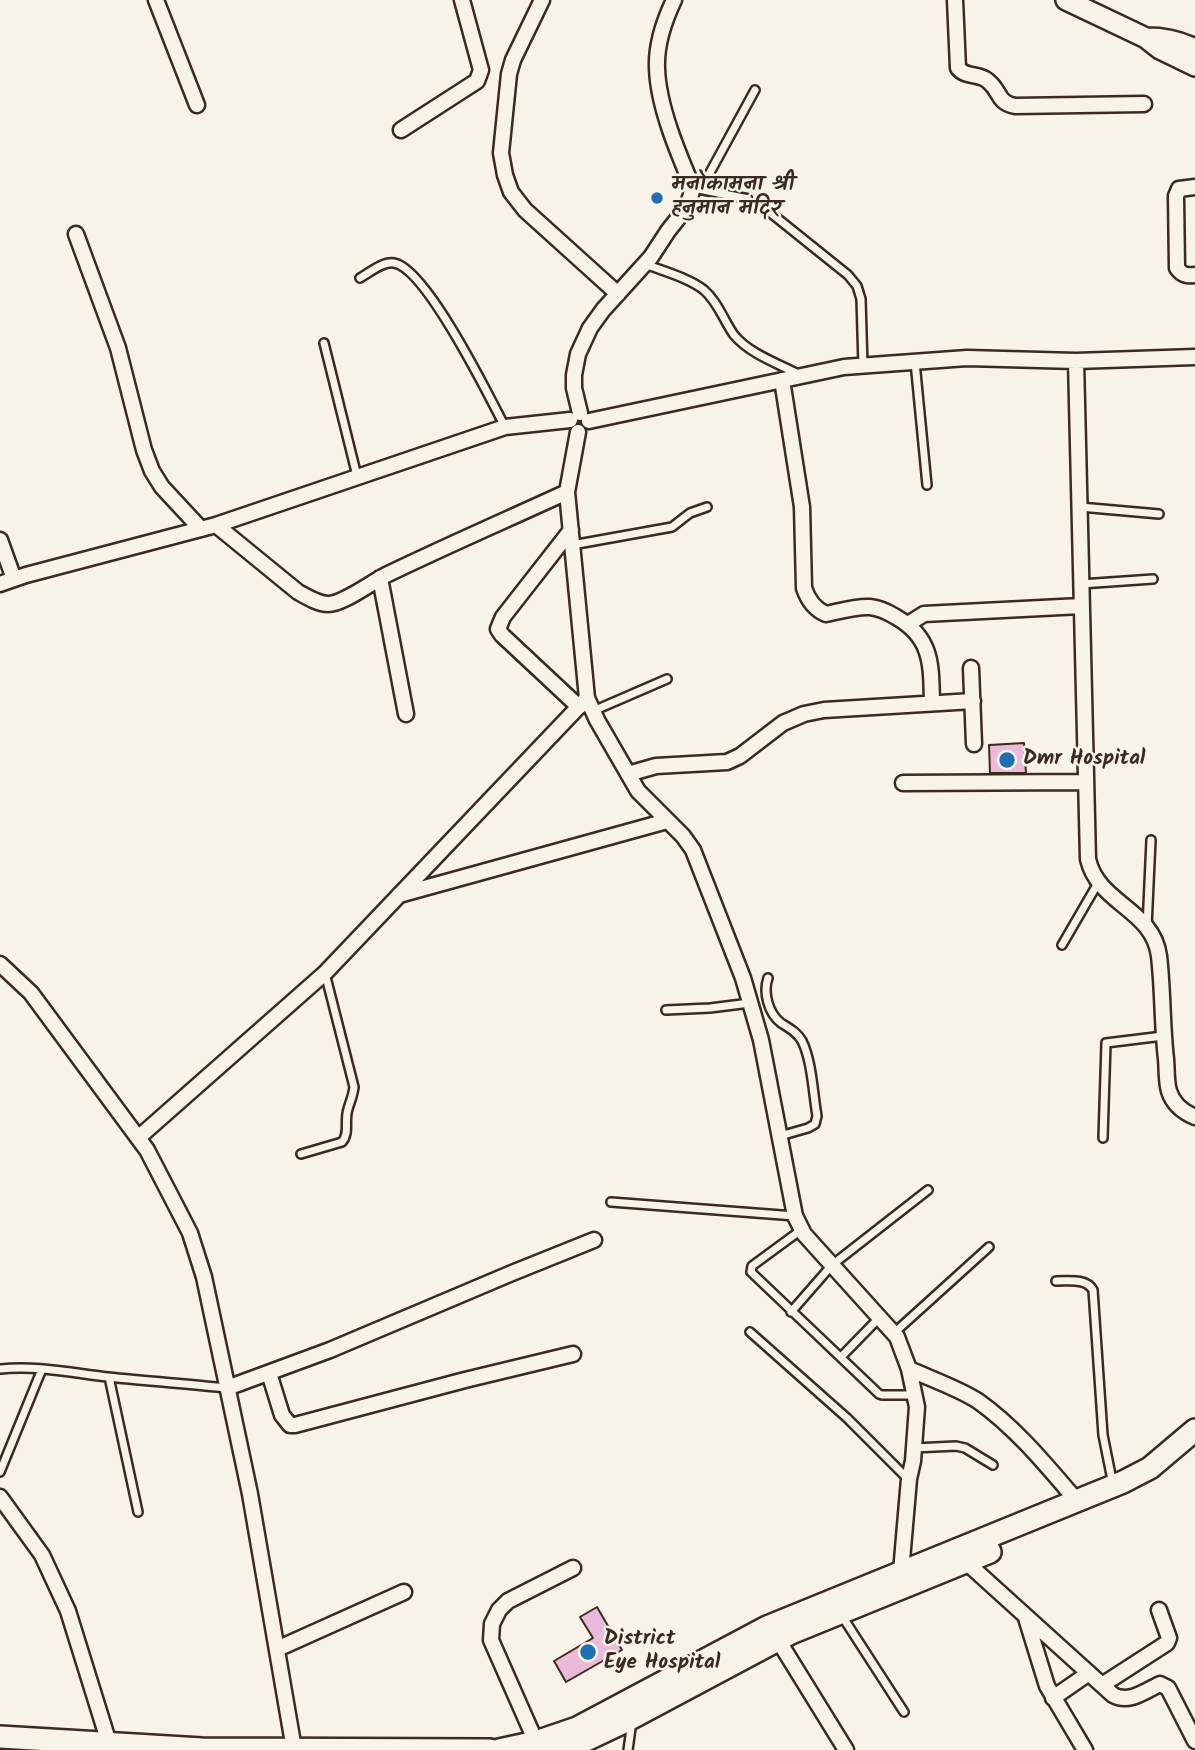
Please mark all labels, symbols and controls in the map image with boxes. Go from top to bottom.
place label: मनोकामना श्री हनुमान मंदिर [671,173,794,223]
marker: मनोकामना श्री हनुमान मंदिर [649,190,665,206]
place label: Dmr Hospital [1023,747,1145,773]
marker: Dmr Hospital [997,750,1017,770]
place label: District Eye Hospital [604,1627,720,1677]
marker: District Eye Hospital [578,1642,598,1662]

